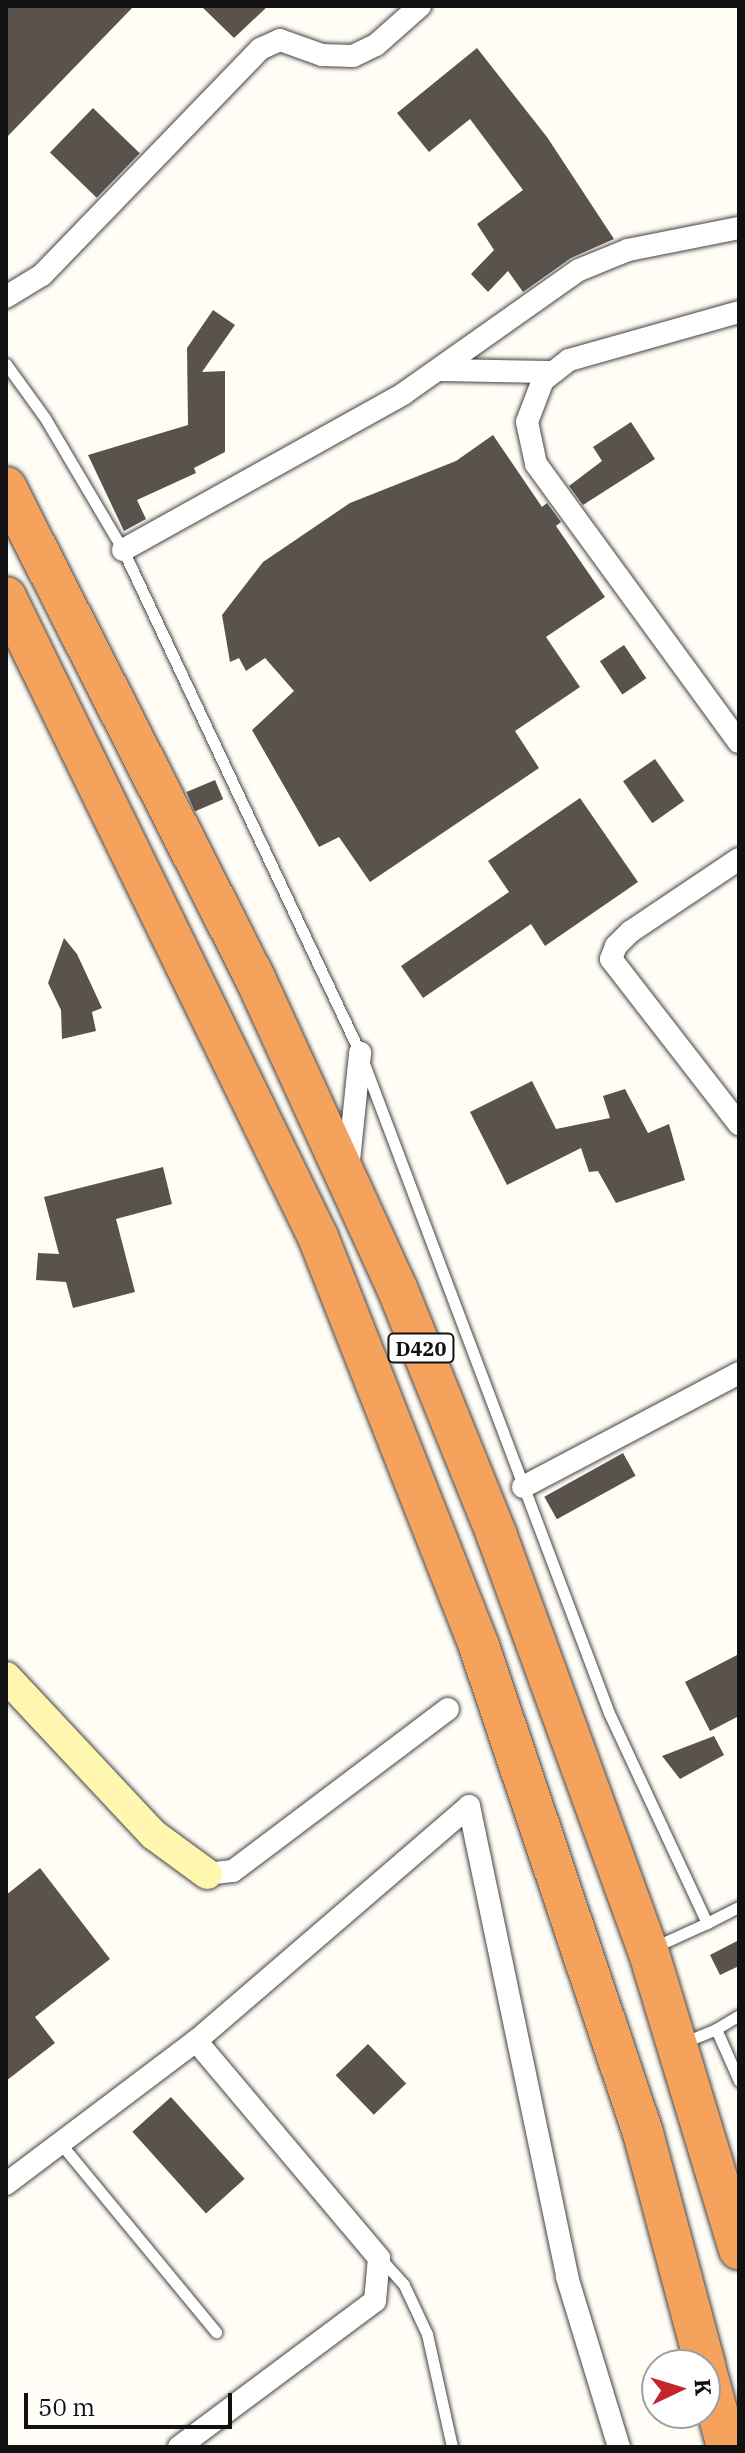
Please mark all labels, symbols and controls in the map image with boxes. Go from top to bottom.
road number: D420 [387,1332,455,1364]
north arrow [641,2349,721,2429]
scale bar [28,2377,236,2427]
text: K [688,2378,718,2397]
text: 50 m [38,2391,95,2423]

